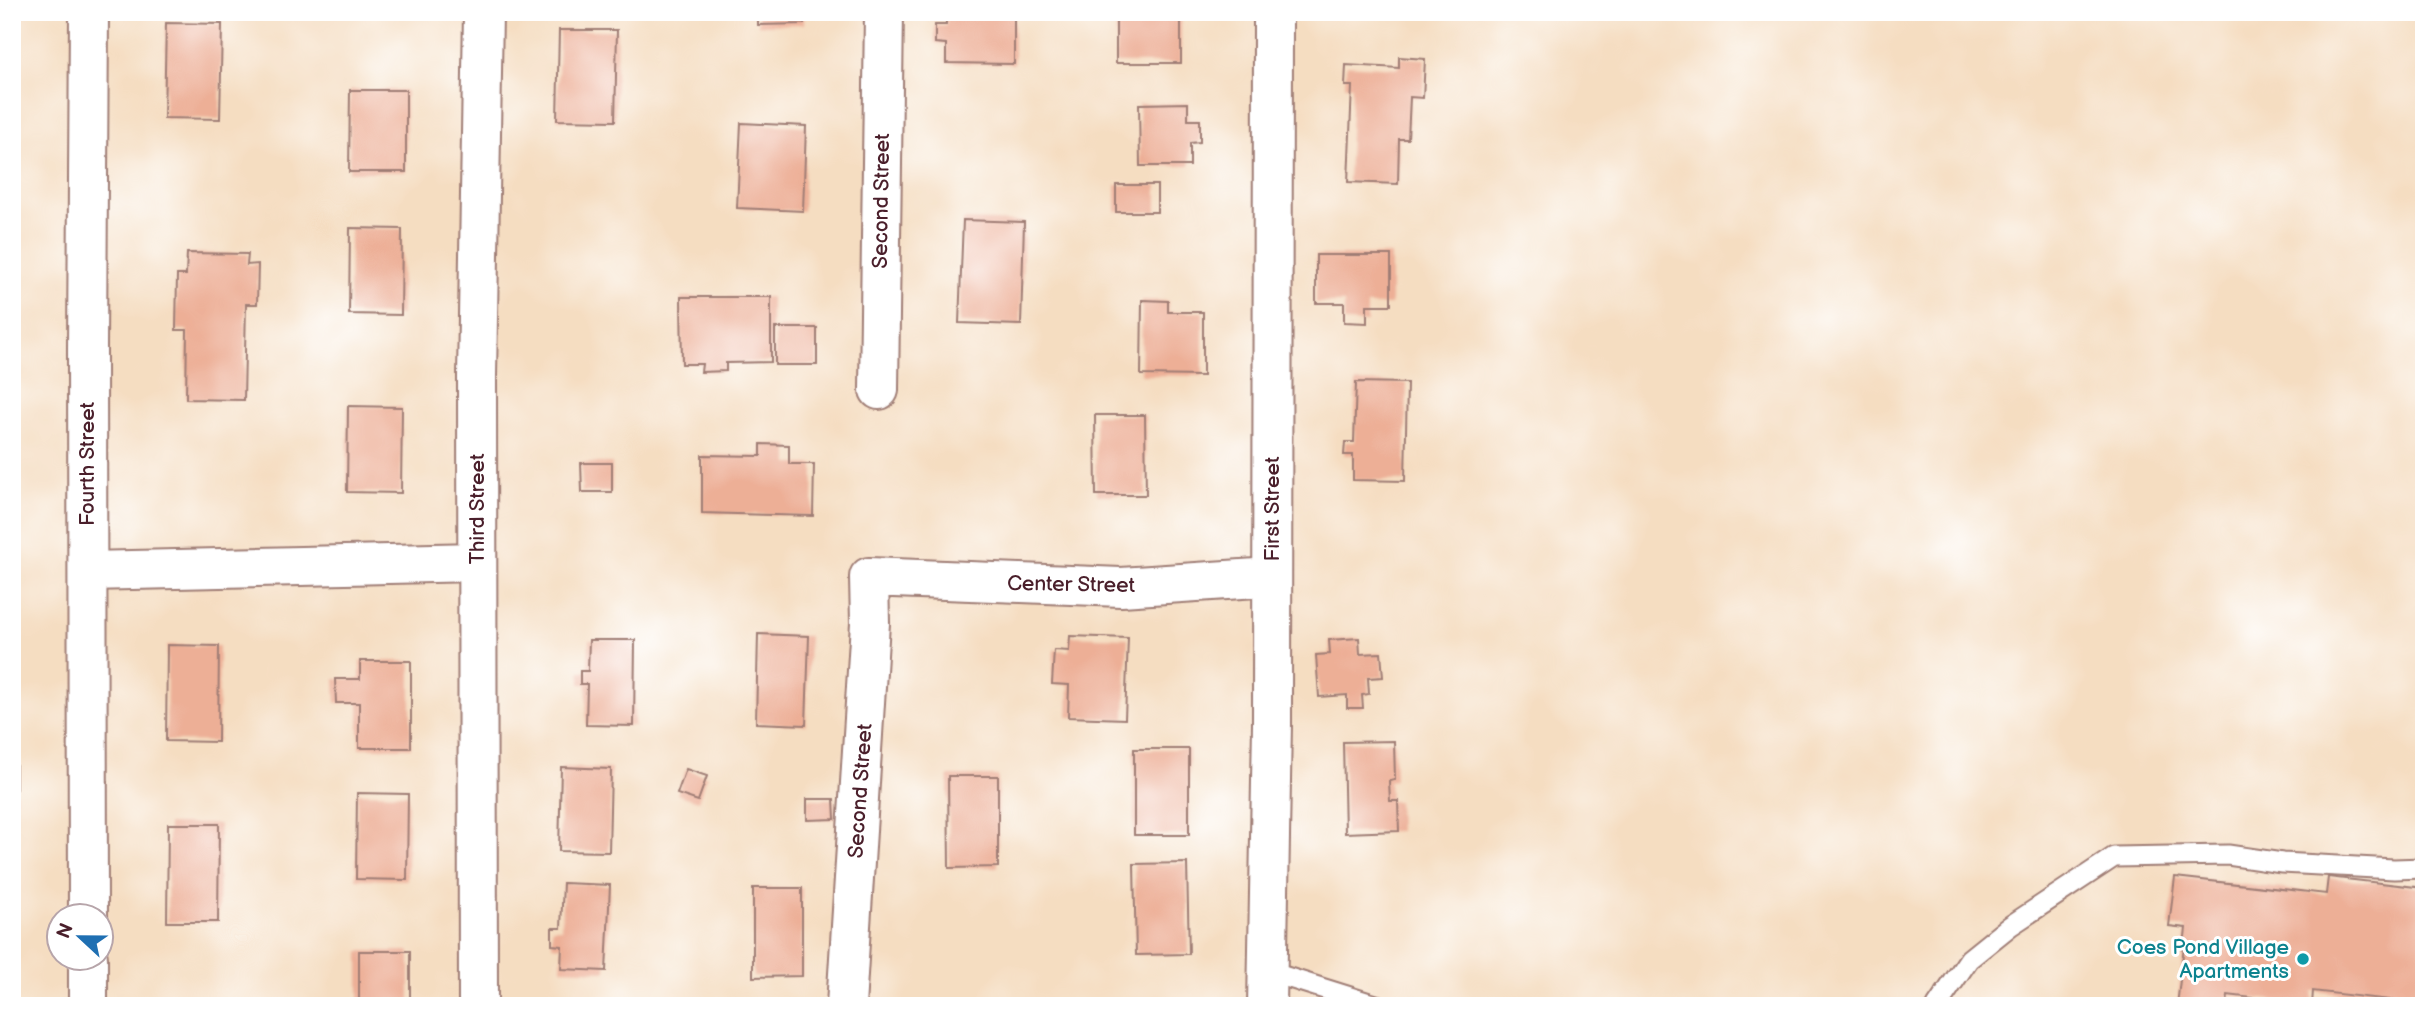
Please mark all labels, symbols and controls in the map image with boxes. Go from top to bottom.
street label: Second Street [868,133,895,269]
street label: Fourth Street [75,401,100,526]
street label: Third Street [465,453,490,564]
street label: First Street [1260,456,1285,561]
street label: Center Street [1007,571,1136,598]
street label: Second Street [843,722,878,859]
north arrow [46,902,116,972]
text: N [52,920,79,942]
place label: Coes Pond Village Apartments [2117,935,2289,984]
marker: Coes Pond Village Apartments [2295,951,2311,967]

